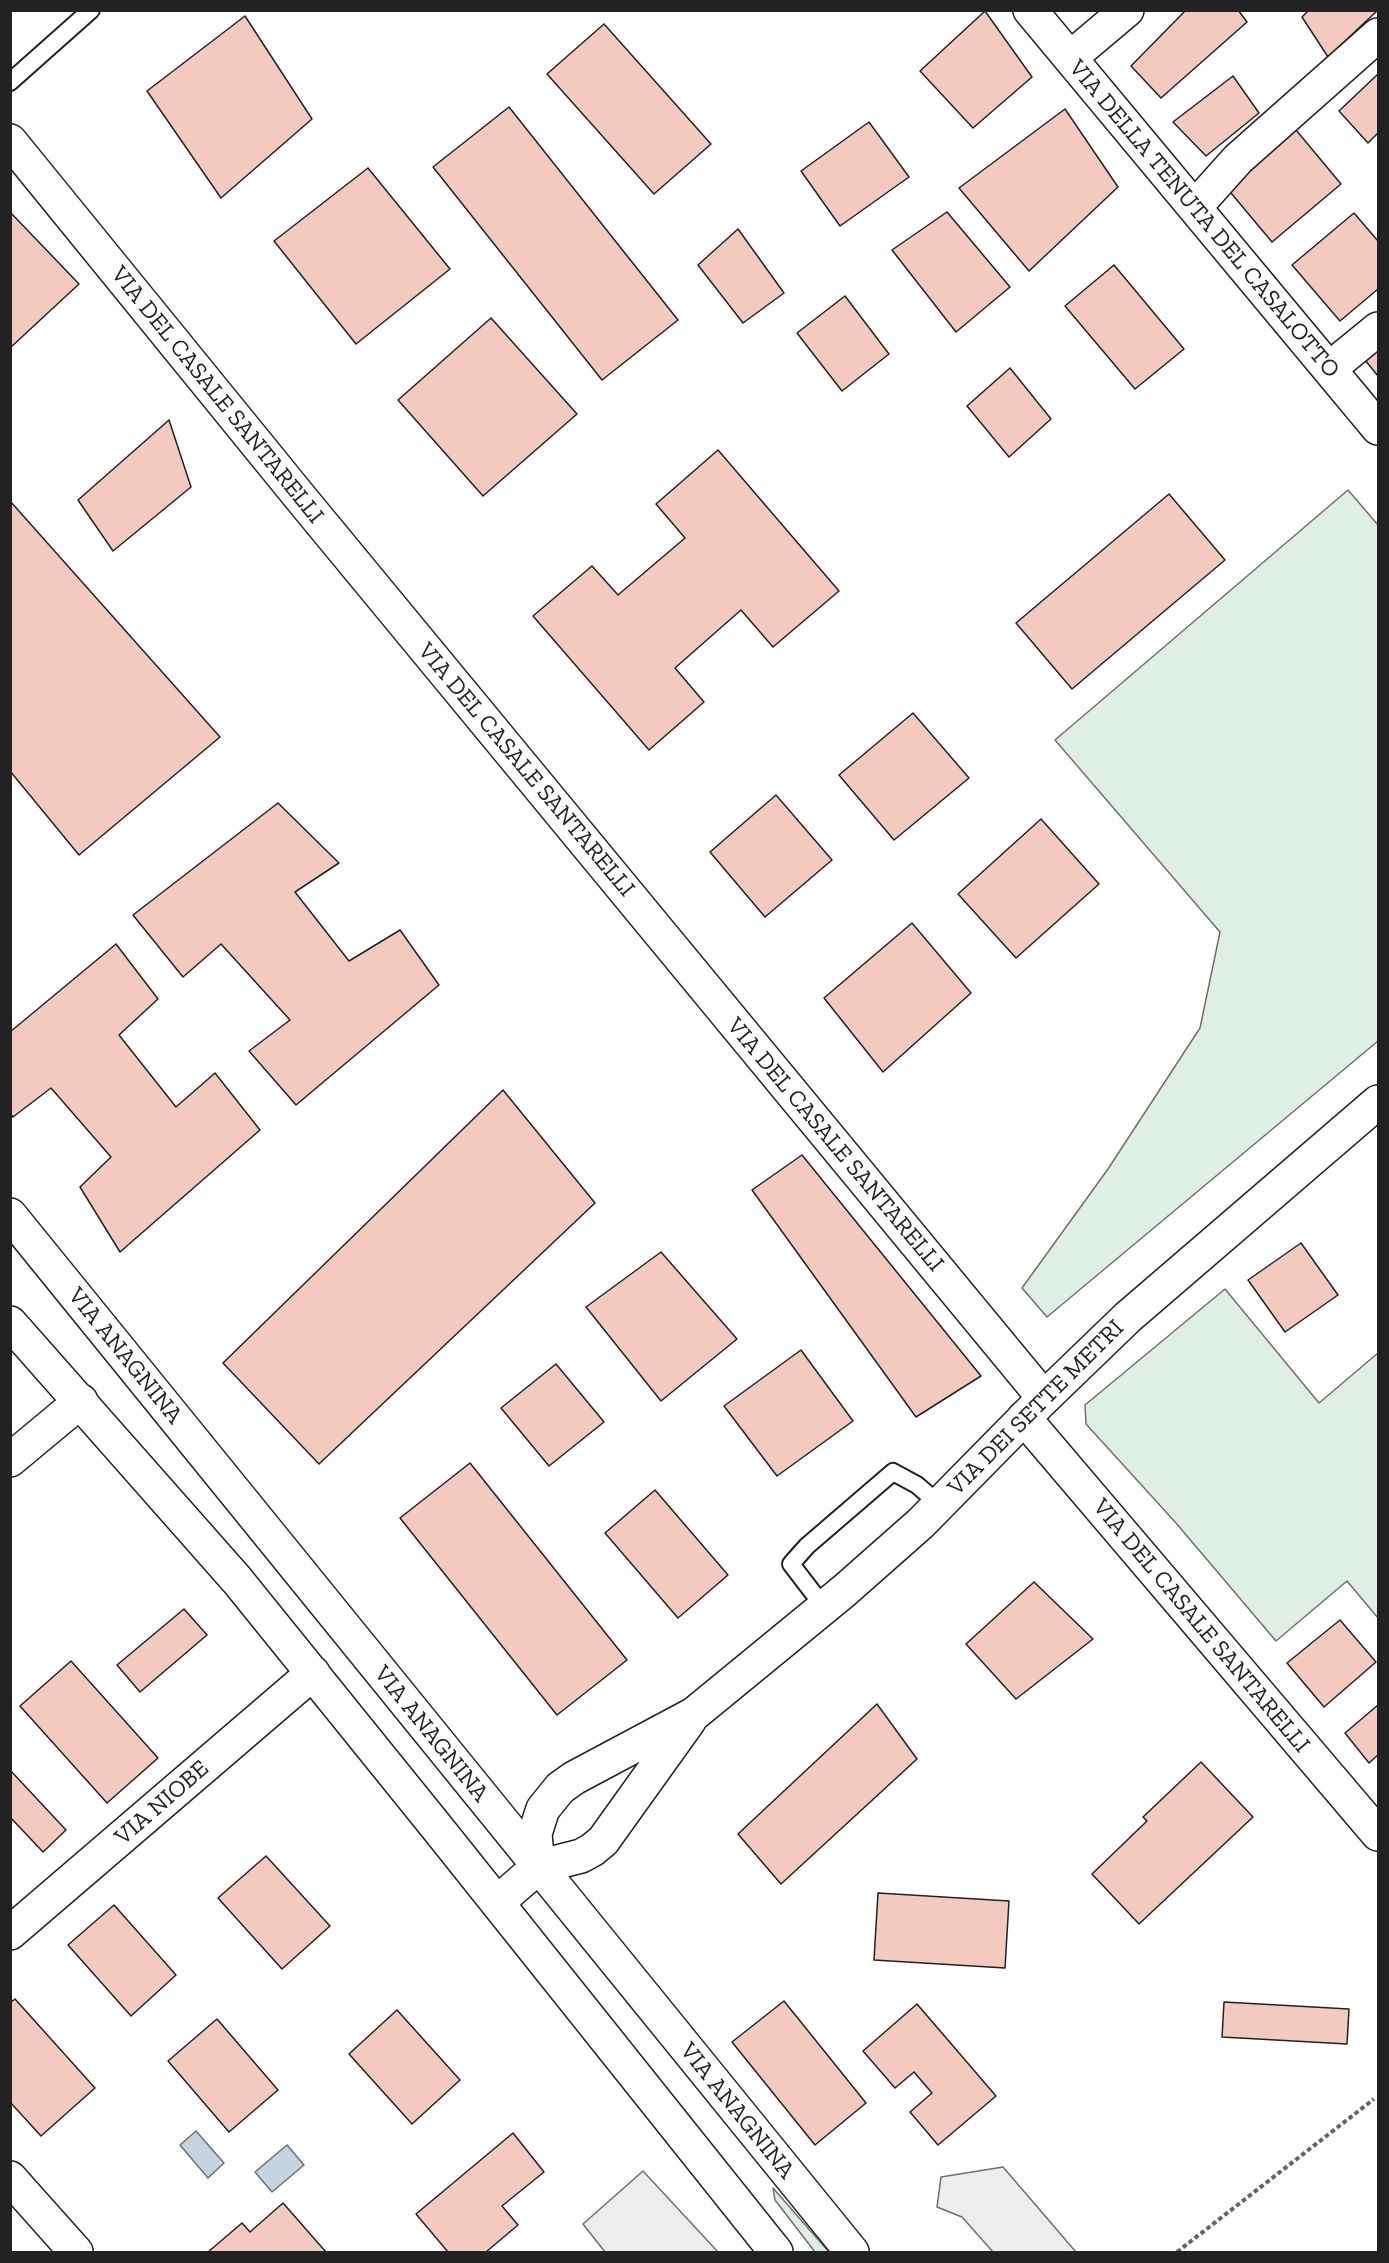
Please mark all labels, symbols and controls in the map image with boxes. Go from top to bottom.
street label: VIA DELLA TENUTA DEL CASALOTTO [1062,54,1346,384]
street label: VIA DEL CASALE SANTARELLI [104,261,330,529]
street label: VIA DEL CASALE SANTARELLI [411,637,641,903]
street label: VIA DEL CASALE SANTARELLI [720,1012,950,1278]
street label: VIA ANAGNINA [61,1282,189,1430]
street label: VIA DEI SETTE METRI [942,1314,1130,1502]
street label: VIA DEL CASALE SANTARELLI [1086,1493,1316,1759]
street label: VIA ANAGNINA [367,1660,495,1808]
street label: VIA NIOBE [109,1754,215,1852]
street label: VIA ANAGNINA [673,2037,801,2185]

